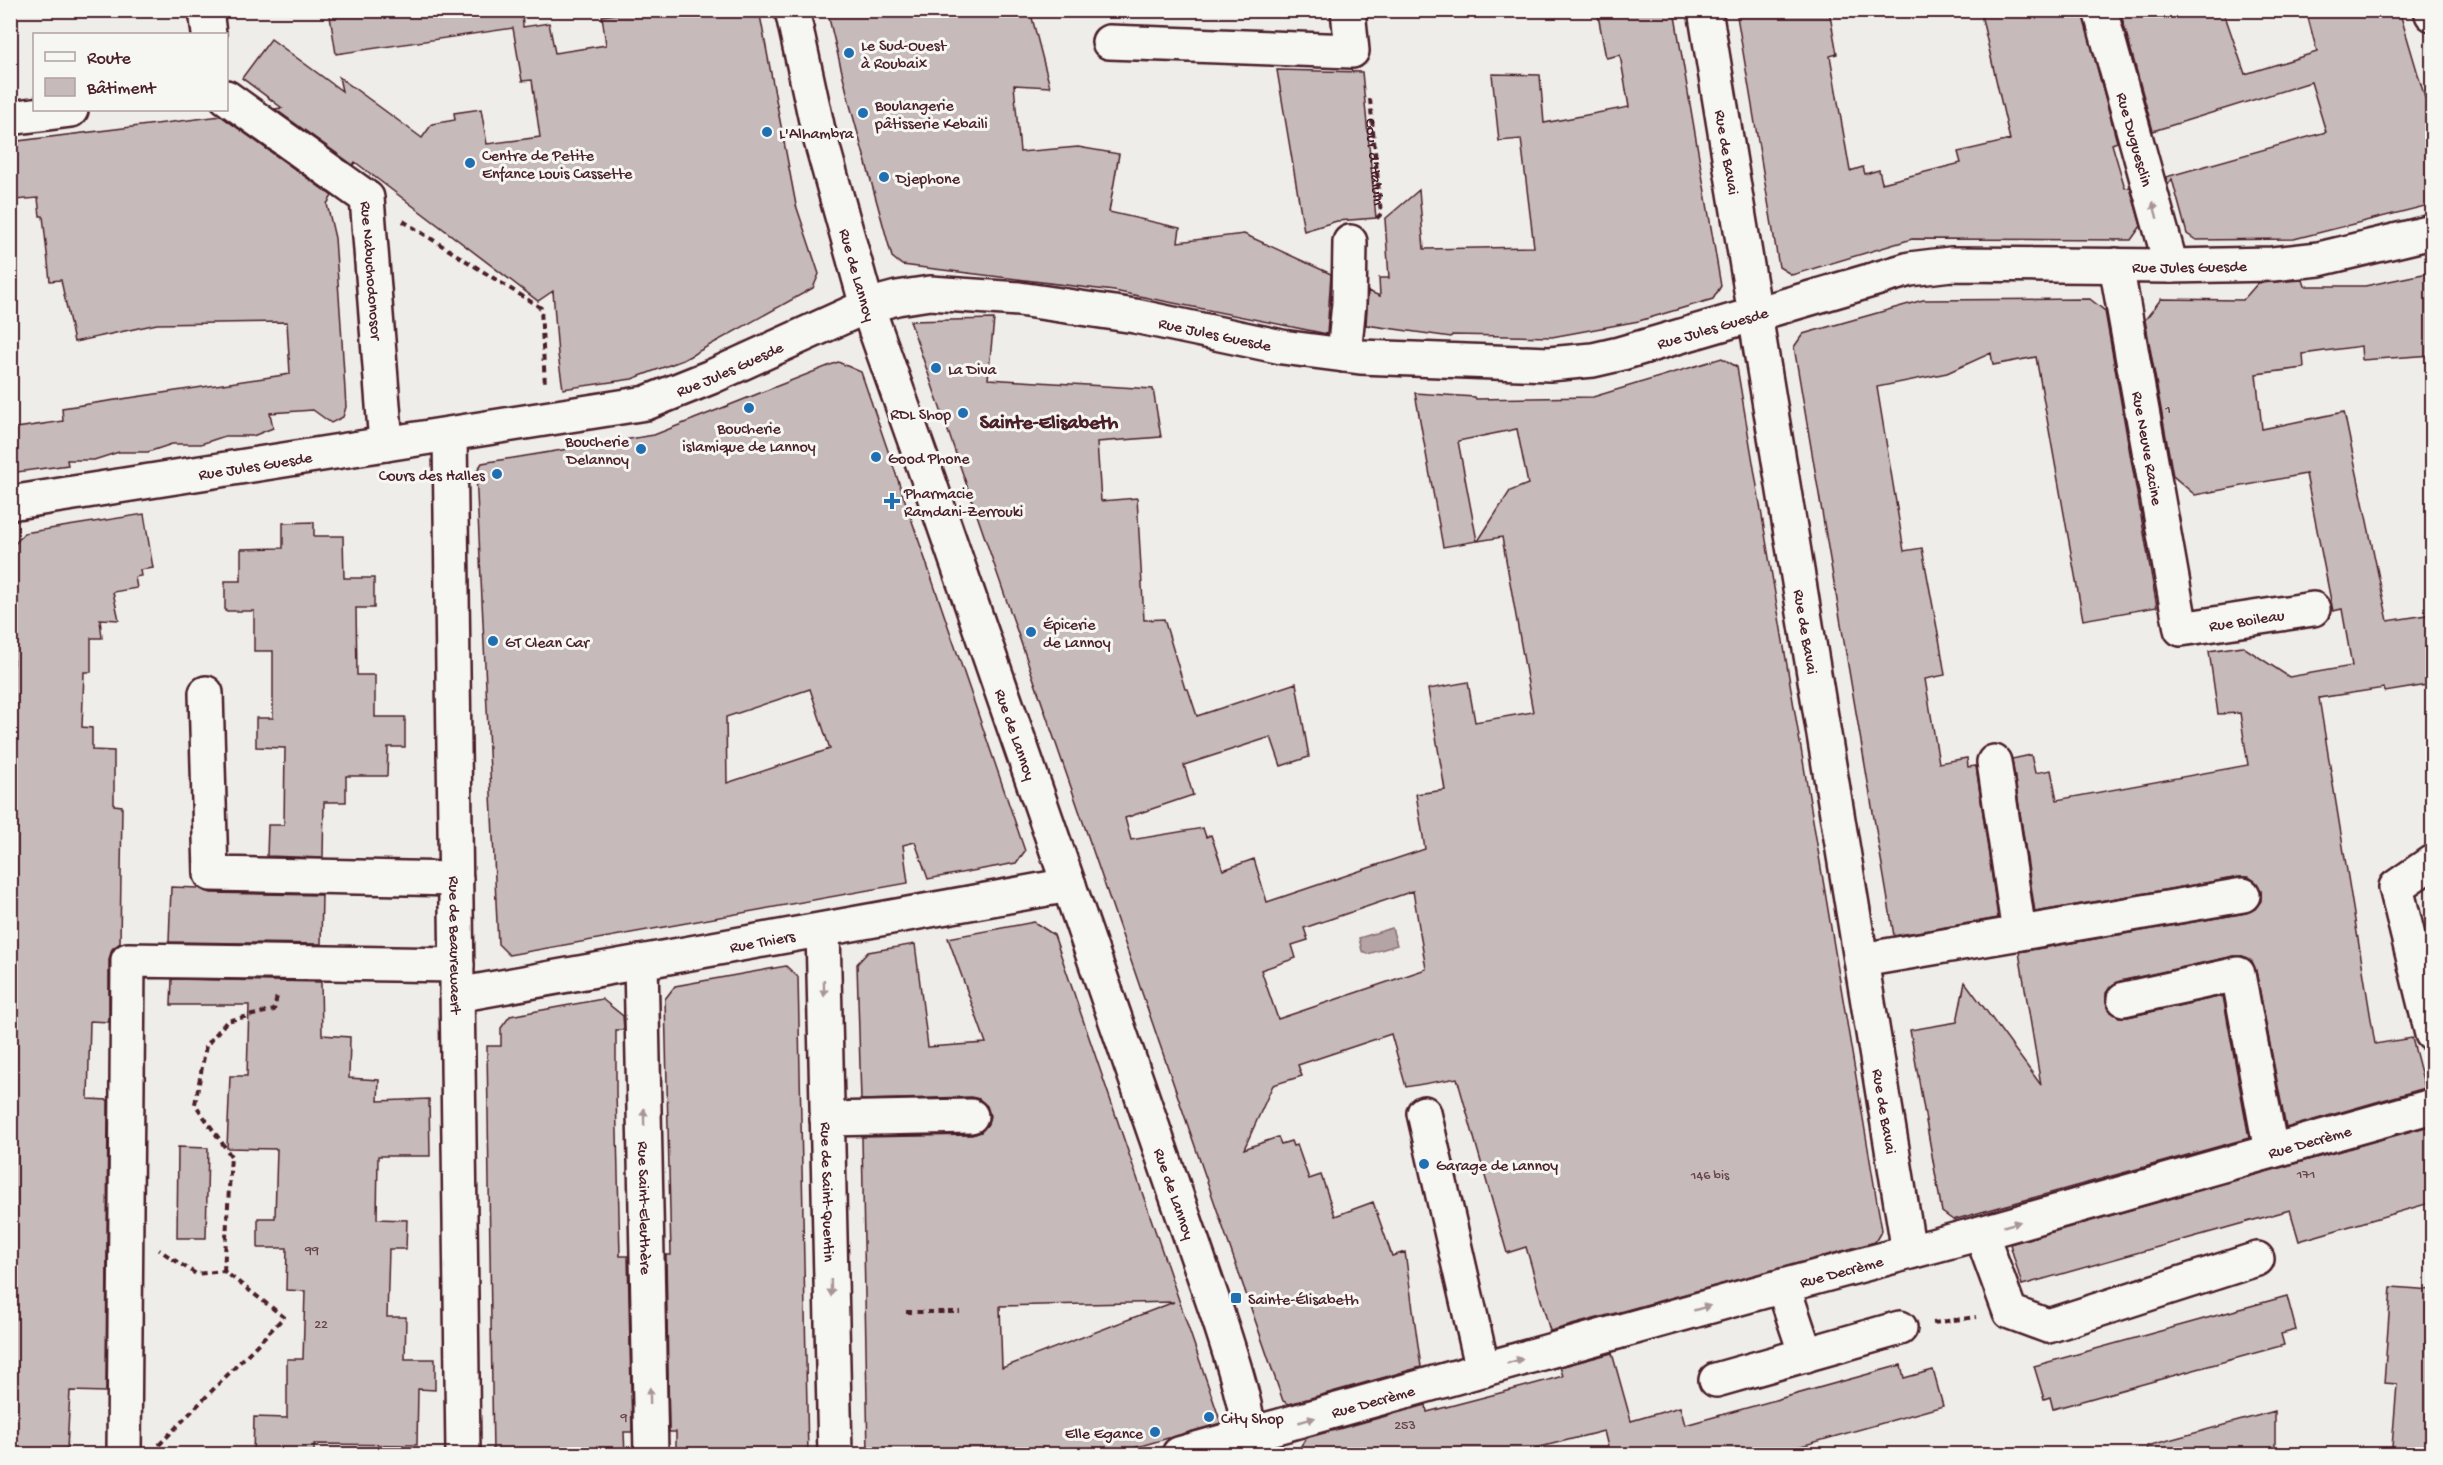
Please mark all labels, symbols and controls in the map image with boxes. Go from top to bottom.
legend [33,33,228,111]
place label: Le Sud-Ouest à Roubaix [861,38,948,75]
marker: Le Sud-Ouest à Roubaix [842,46,856,60]
text: Route [87,49,132,70]
text: Bâtiment [86,79,157,100]
street label: Rue Duguesclin [2110,91,2155,190]
place label: Boulangerie pâtisserie Kebaili [874,98,988,135]
marker: Boulangerie pâtisserie Kebaili [856,106,870,120]
street label: Rue de Bavai [1709,109,1741,197]
street label: Cour d'Haluin [1359,118,1386,207]
marker: L'Alhambra [760,125,774,139]
place label: L'Alhambra [779,126,855,145]
place label: Centre de Petite Enfance Louis Cassette [482,148,633,185]
marker: Centre de Petite Enfance Louis Cassette [463,156,477,170]
marker: Djephone [877,170,891,184]
place label: Djephone [895,171,961,190]
street label: Rue Nabuchodonosor [354,201,384,342]
one-way arrow [2150,201,2159,219]
street label: Rue de Lannoy [833,227,878,325]
street label: Rue Jules Guesde [2132,258,2248,279]
street label: Rue Jules Guesde [1655,305,1772,355]
street label: Rue Jules Guesde [1156,315,1273,358]
street label: Rue Jules Guesde [674,339,788,403]
marker: La Diva [929,361,943,375]
place label: La Diva [948,362,997,381]
street label: Rue Neuve Racine [2126,390,2165,508]
marker: Boucherie islamique de Lannoy [742,401,756,415]
house number: 1 [2164,402,2171,419]
marker: RDL Shop [956,406,970,420]
place label: RDL Shop [890,407,951,426]
district label: Sainte-Elisabeth [980,413,1118,436]
place label: Boucherie islamique de Lannoy [682,421,816,458]
place label: Boucherie Delannoy [564,434,630,471]
marker: Boucherie Delannoy [634,442,648,456]
street label: Rue Jules Guesde [197,450,314,486]
marker: Good Phone [869,450,883,464]
place label: Good Phone [888,451,970,470]
marker: Cours des Halles [490,467,504,481]
place label: Cours des Halles [379,468,486,487]
place label: Pharmacie Ramdani-Zerrouki [903,486,1023,523]
marker: Pharmacie Ramdani-Zerrouki [885,494,899,508]
street label: Rue de Bavai [1787,588,1820,676]
street label: Rue Boileau [2208,607,2287,638]
place label: Épicerie de Lannoy [1043,617,1111,654]
marker: Épicerie de Lannoy [1024,625,1038,639]
marker: GT Clean Car [486,634,500,648]
place label: GT Clean Car [505,635,590,654]
street label: Rue de Lannoy [989,687,1038,784]
street label: Rue de Beaurewaert [443,876,463,1016]
street label: Rue Thiers [729,928,798,959]
one-way arrow [819,979,829,998]
street label: Rue de Bavai [1866,1068,1899,1156]
one-way arrow [640,1108,649,1127]
street label: Rue de Saint-Quentin [814,1122,837,1263]
street label: Rue Decrème [2266,1123,2355,1165]
street label: Rue Saint-Eleuthère [632,1141,653,1276]
street label: Rue de Lannoy [1148,1146,1197,1243]
marker: Garage de Lannoy [1417,1157,1431,1171]
place label: Garage de Lannoy [1436,1158,1558,1177]
house number: 171 [2296,1167,2315,1184]
house number: 146 bis [1690,1168,1730,1185]
one-way arrow [2003,1219,2021,1228]
house number: 99 [304,1243,319,1260]
street label: Rue Decrème [1798,1253,1886,1294]
one-way arrow [826,1279,836,1298]
marker: Sainte-Élisabeth [1229,1291,1243,1305]
place label: Sainte-Élisabeth [1248,1292,1359,1311]
one-way arrow [1693,1303,1711,1313]
house number: 22 [314,1317,328,1334]
one-way arrow [1506,1356,1524,1365]
street label: Rue Decrème [1330,1383,1418,1424]
one-way arrow [645,1387,655,1406]
house number: 9 [619,1410,628,1427]
marker: City Shop [1202,1410,1216,1424]
place label: City Shop [1221,1411,1284,1430]
one-way arrow [1298,1415,1316,1424]
house number: 253 [1394,1418,1416,1435]
marker: Elle Egance [1148,1425,1162,1439]
place label: Elle Egance [1065,1426,1144,1445]

